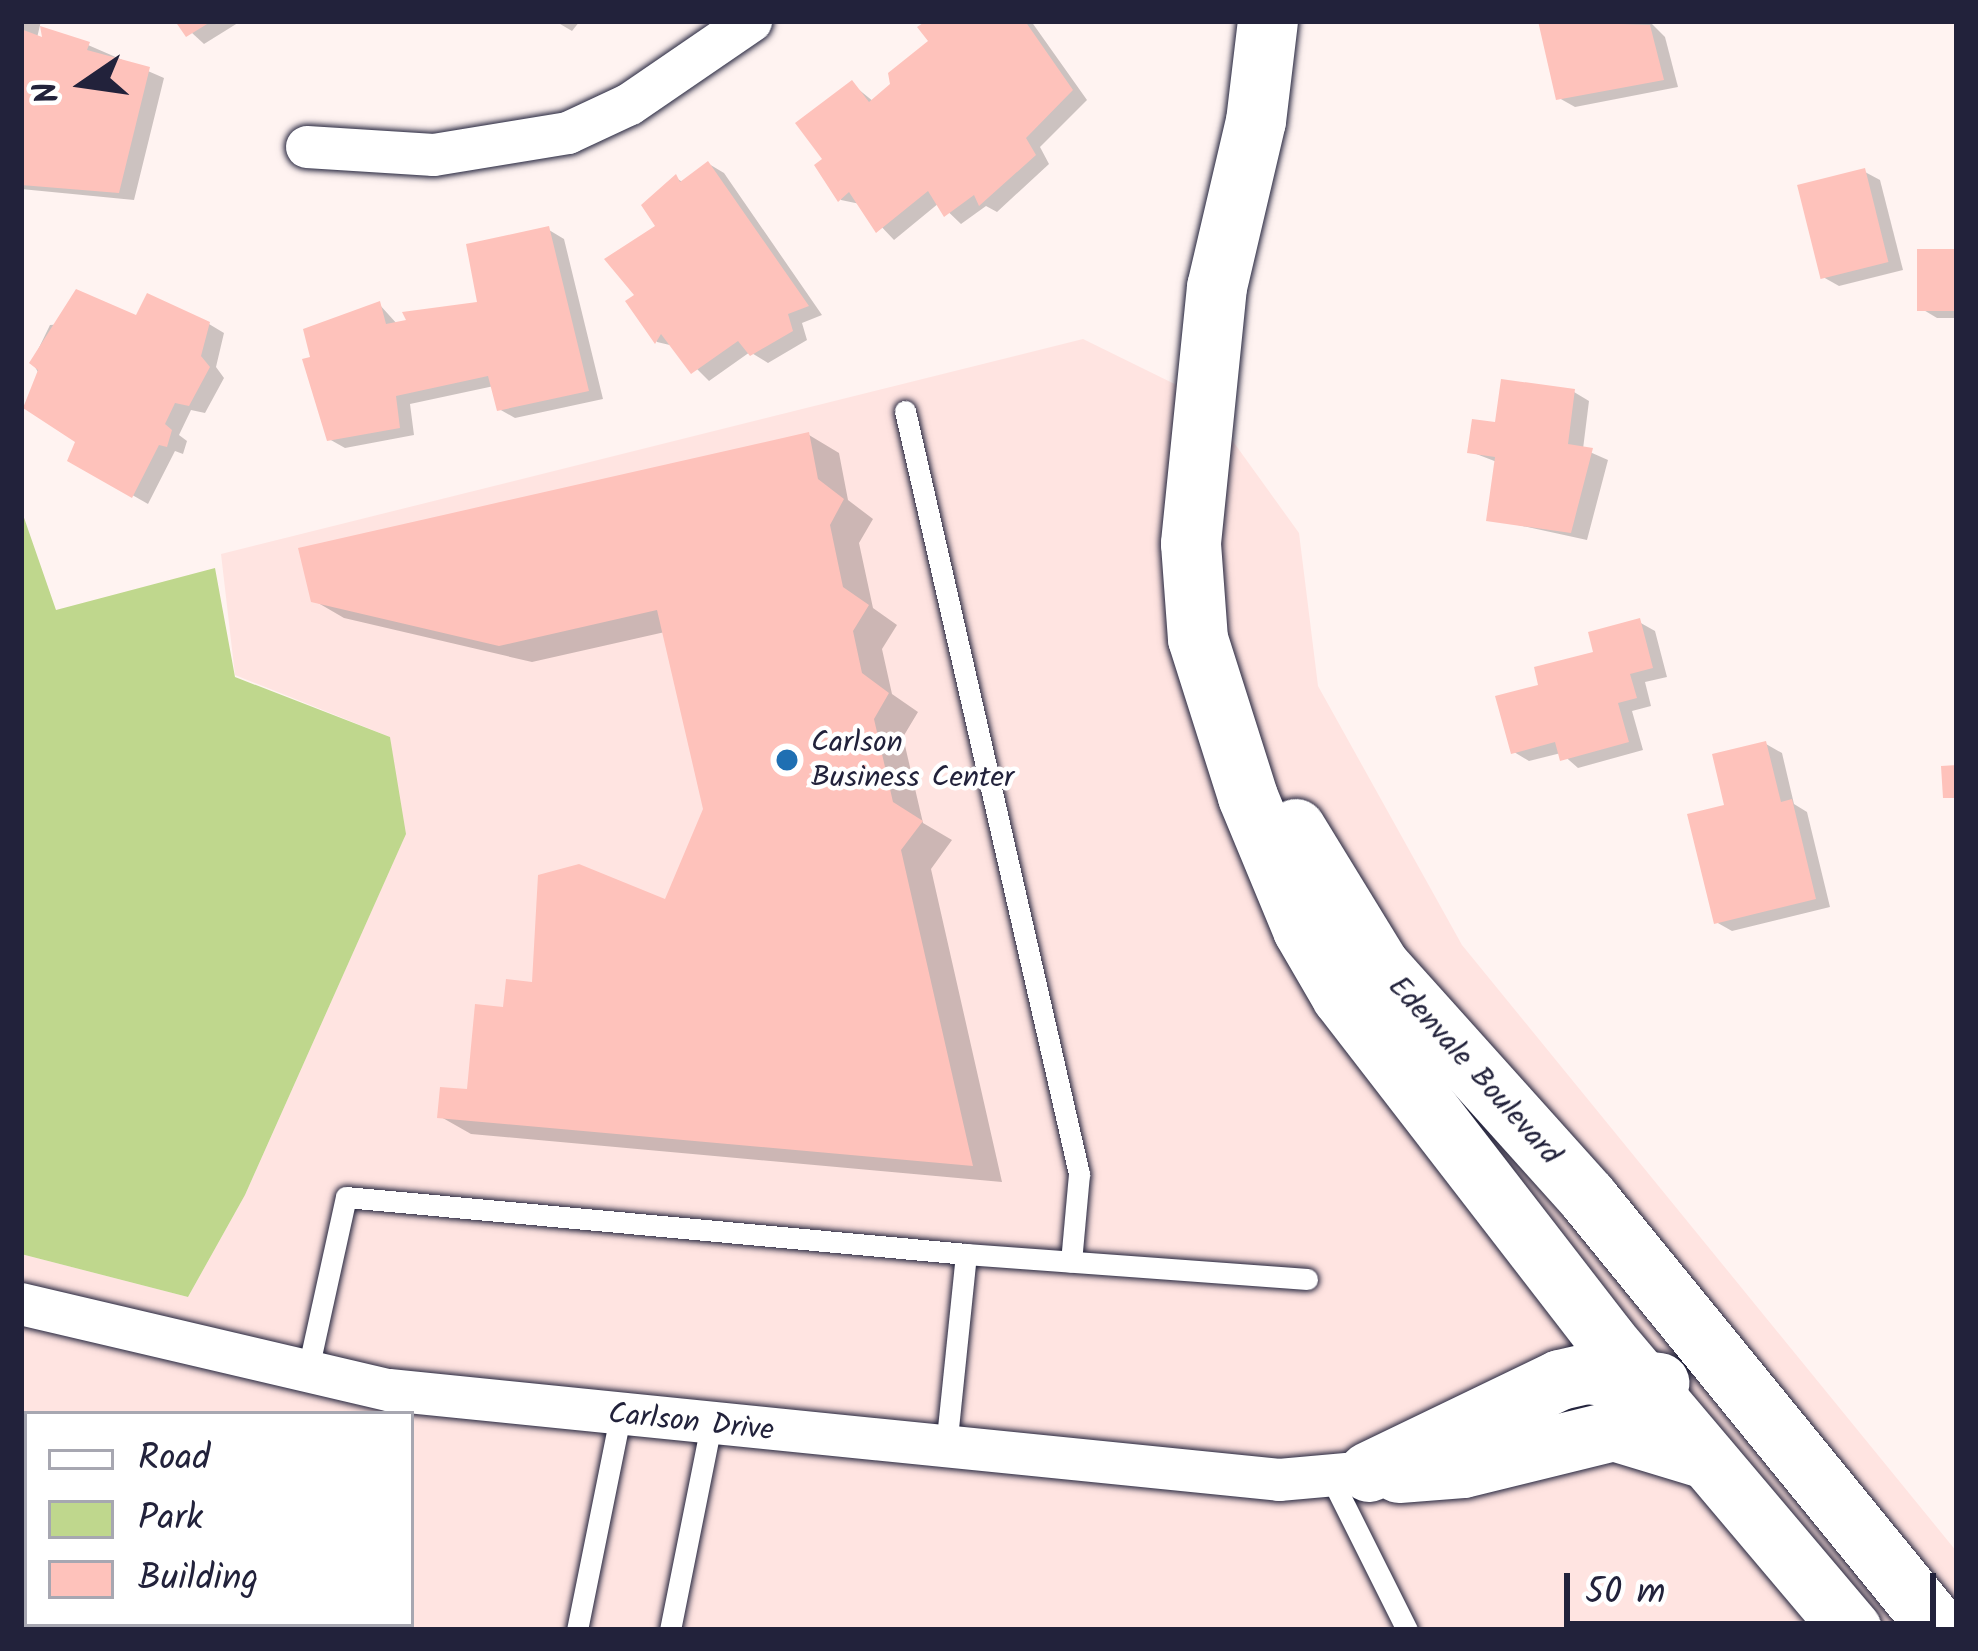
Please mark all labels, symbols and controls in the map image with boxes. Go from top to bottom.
north arrow [24,24,144,144]
text: N [20,76,77,108]
place label: Carlson Business Center [811,725,1014,795]
marker: Carlson Business Center [774,747,800,773]
street label: Edenvale Boulevard [1380,969,1568,1173]
street label: Carlson Drive [606,1396,776,1450]
legend [24,1411,414,1627]
text: Road [138,1431,210,1488]
text: Park [138,1491,203,1548]
scale bar [1570,1549,1942,1623]
text: Building [138,1551,258,1608]
text: 50 m [1585,1565,1665,1622]

